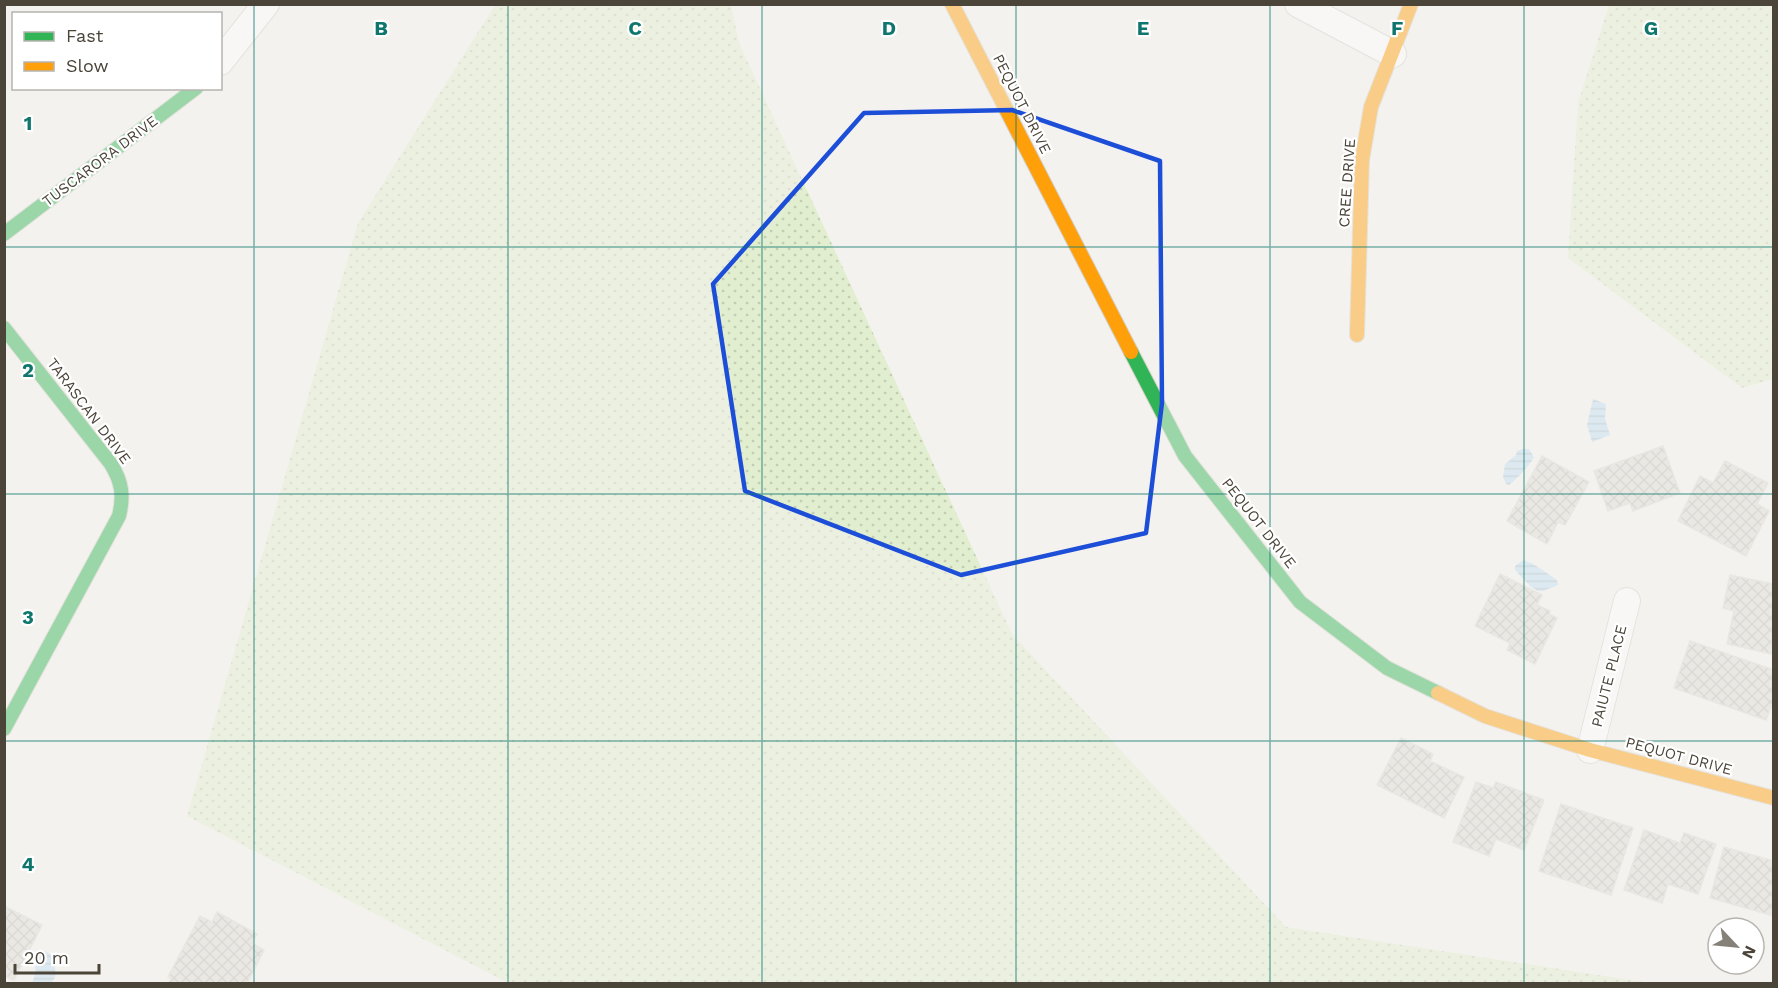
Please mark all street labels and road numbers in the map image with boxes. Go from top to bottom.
street label: PEQUOT DRIVE [989,51,1055,157]
street label: TUSCARORA DRIVE [39,112,161,210]
street label: CREE DRIVE [1335,138,1359,228]
street label: TARASCAN DRIVE [43,355,135,467]
street label: PEQUOT DRIVE [1218,474,1300,572]
street label: PAIUTE PLACE [1588,623,1630,729]
street label: PEQUOT DRIVE [1624,733,1734,779]

